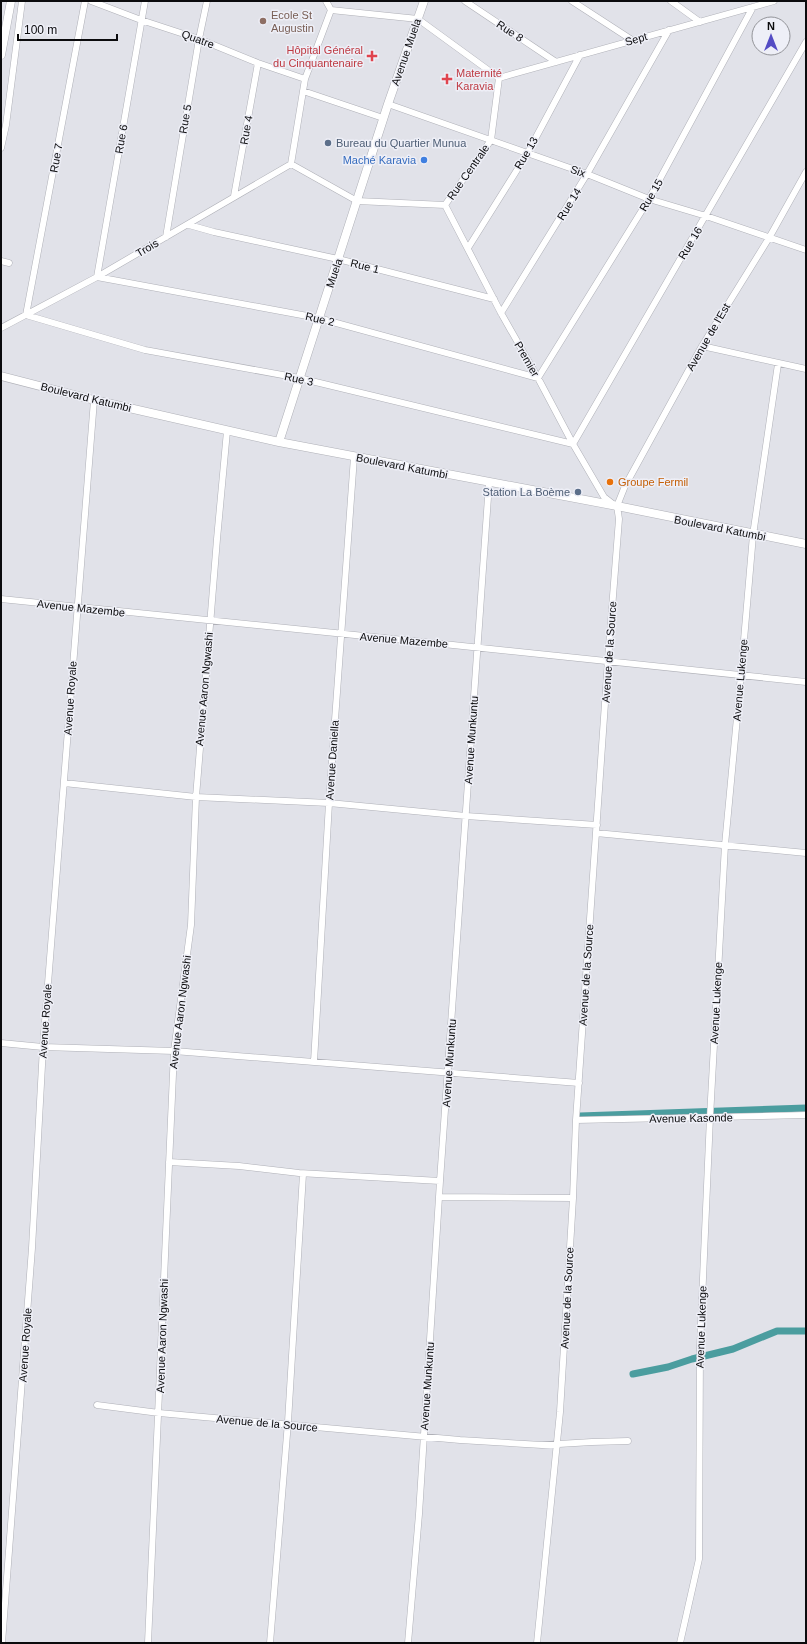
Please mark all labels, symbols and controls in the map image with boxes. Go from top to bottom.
place label: Ecole St Augustin [271,9,314,34]
scale bar [18,16,117,42]
marker: Ecole St Augustin [258,16,268,26]
street label: Avenue Muela [389,16,423,87]
north arrow [751,16,791,56]
street label: Rue 8 [494,18,526,44]
text: N [767,20,775,32]
text: 100 m [24,23,57,37]
street label: Quatre [180,28,216,50]
street label: Sept [623,30,649,48]
place label: Hôpital Général du Cinquantenaire [273,44,363,69]
marker: Hôpital Général du Cinquantenaire [366,50,378,62]
place label: Maternité Karavia [456,67,502,92]
marker: Maternité Karavia [441,73,453,85]
street label: Rue 5 [177,104,193,134]
street label: Rue 4 [238,115,254,145]
street label: Rue 6 [113,124,129,154]
street label: Rue 13 [512,135,540,171]
place label: Bureau du Quartier Munua [336,137,467,149]
marker: Bureau du Quartier Munua [323,138,333,148]
street label: Rue 7 [47,142,65,174]
street label: Rue Centrale [444,142,492,202]
place label: Maché Karavia [343,154,417,166]
marker: Maché Karavia [419,155,429,165]
street label: Six [569,163,588,179]
street label: Rue 15 [637,177,665,213]
street label: Rue 14 [555,186,583,222]
street label: Rue 16 [676,225,704,261]
street label: Trois [134,236,161,259]
street label: Muela [323,256,345,289]
street label: Rue 1 [349,257,381,275]
street label: Avenue de l'Est [684,301,732,373]
street label: Rue 2 [304,310,336,328]
street label: Premier [512,339,542,379]
street label: Rue 3 [283,370,315,388]
street label: Boulevard Katumbi [39,380,133,414]
street label: Boulevard Katumbi [355,451,449,481]
place label: Groupe Fermil [618,476,688,488]
marker: Groupe Fermil [605,477,615,487]
place label: Station La Boème [483,486,570,498]
marker: Station La Boème [573,487,583,497]
street label: Boulevard Katumbi [673,513,767,543]
street label: Avenue Mazembe [36,597,126,619]
street label: Avenue de la Source [599,601,619,703]
street label: Avenue Mazembe [359,630,449,650]
street label: Avenue Aaron Ngwashi [193,632,215,746]
street label: Avenue Lukenge [730,638,750,722]
street label: Avenue Royale [61,660,79,736]
street label: Avenue Munkuntu [462,695,480,785]
street label: Avenue Daniella [323,719,341,800]
street label: Avenue de la Source [576,924,596,1026]
street label: Avenue Aaron Ngwashi [167,955,193,1069]
street label: Avenue Lukenge [708,962,724,1044]
street label: Avenue Royale [36,983,54,1059]
street label: Avenue Munkuntu [440,1018,458,1108]
street label: Avenue Kasonde [649,1111,733,1125]
street label: Avenue de la Source [558,1247,576,1349]
street label: Avenue Aaron Ngwashi [154,1279,170,1393]
street label: Avenue Lukenge [694,1286,708,1368]
street label: Avenue Royale [16,1307,34,1383]
street label: Avenue Munkuntu [418,1341,436,1431]
street label: Avenue de la Source [216,1413,318,1433]

